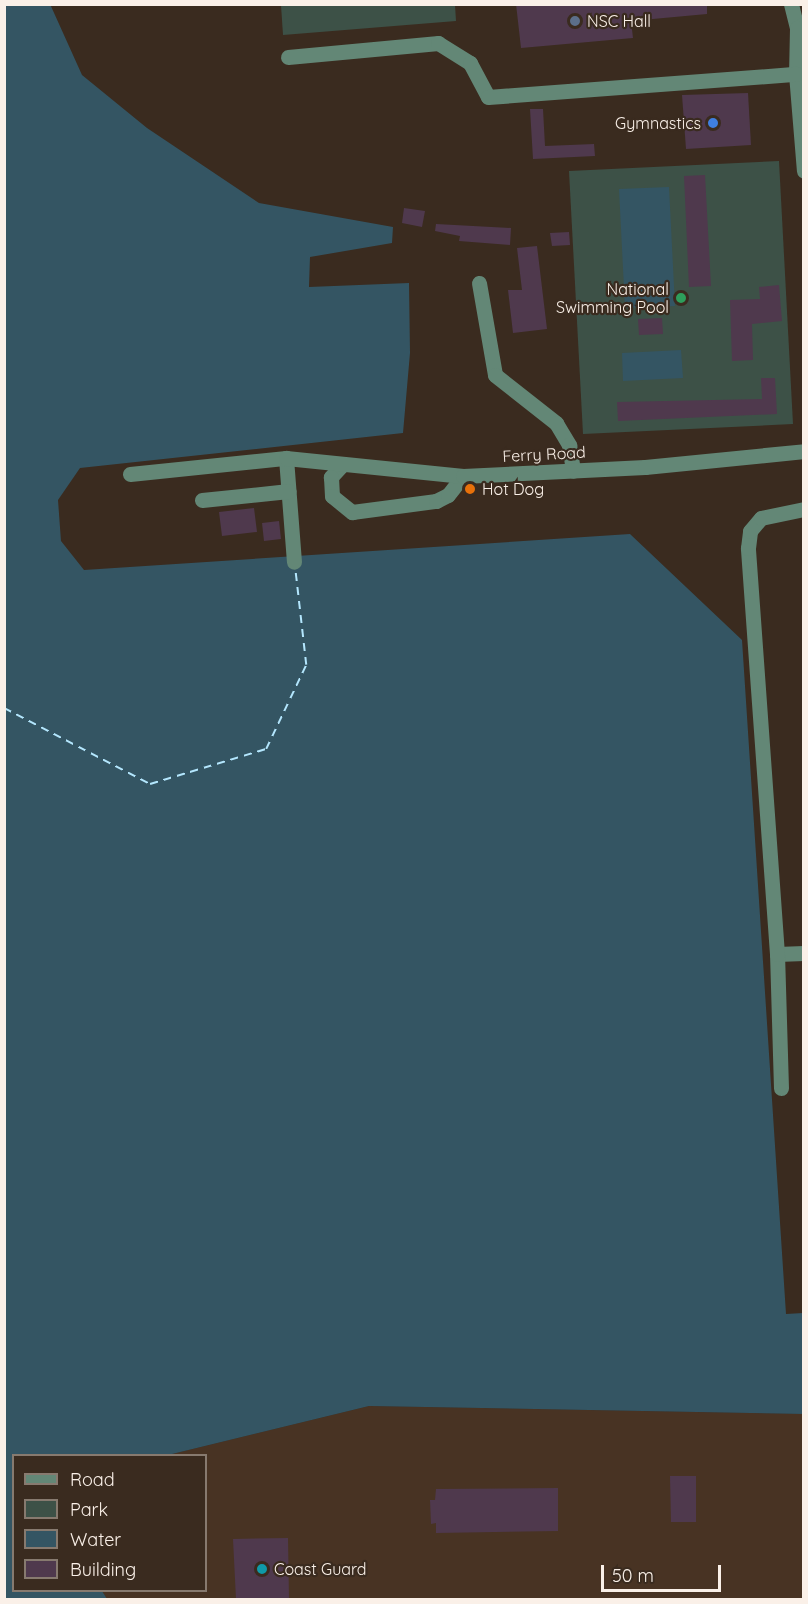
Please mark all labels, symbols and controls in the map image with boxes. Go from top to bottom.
place label: NSC Hall [587,11,651,31]
marker: NSC Hall [568,14,582,28]
place label: Gymnastics [615,113,701,133]
marker: Gymnastics [706,116,720,130]
place label: National Swimming Pool [556,279,669,317]
marker: National Swimming Pool [674,291,688,305]
street label: Ferry Road [502,442,586,466]
place label: Hot Dog [482,479,544,499]
marker: Hot Dog [463,482,477,496]
legend [12,1454,207,1592]
text: Road [70,1468,115,1491]
text: Park [70,1498,108,1521]
text: Water [70,1528,121,1551]
scale bar [604,1553,724,1591]
text: Building [70,1558,136,1581]
place label: Coast Guard [274,1559,367,1579]
marker: Coast Guard [255,1562,269,1576]
text: 50 m [612,1564,654,1587]

